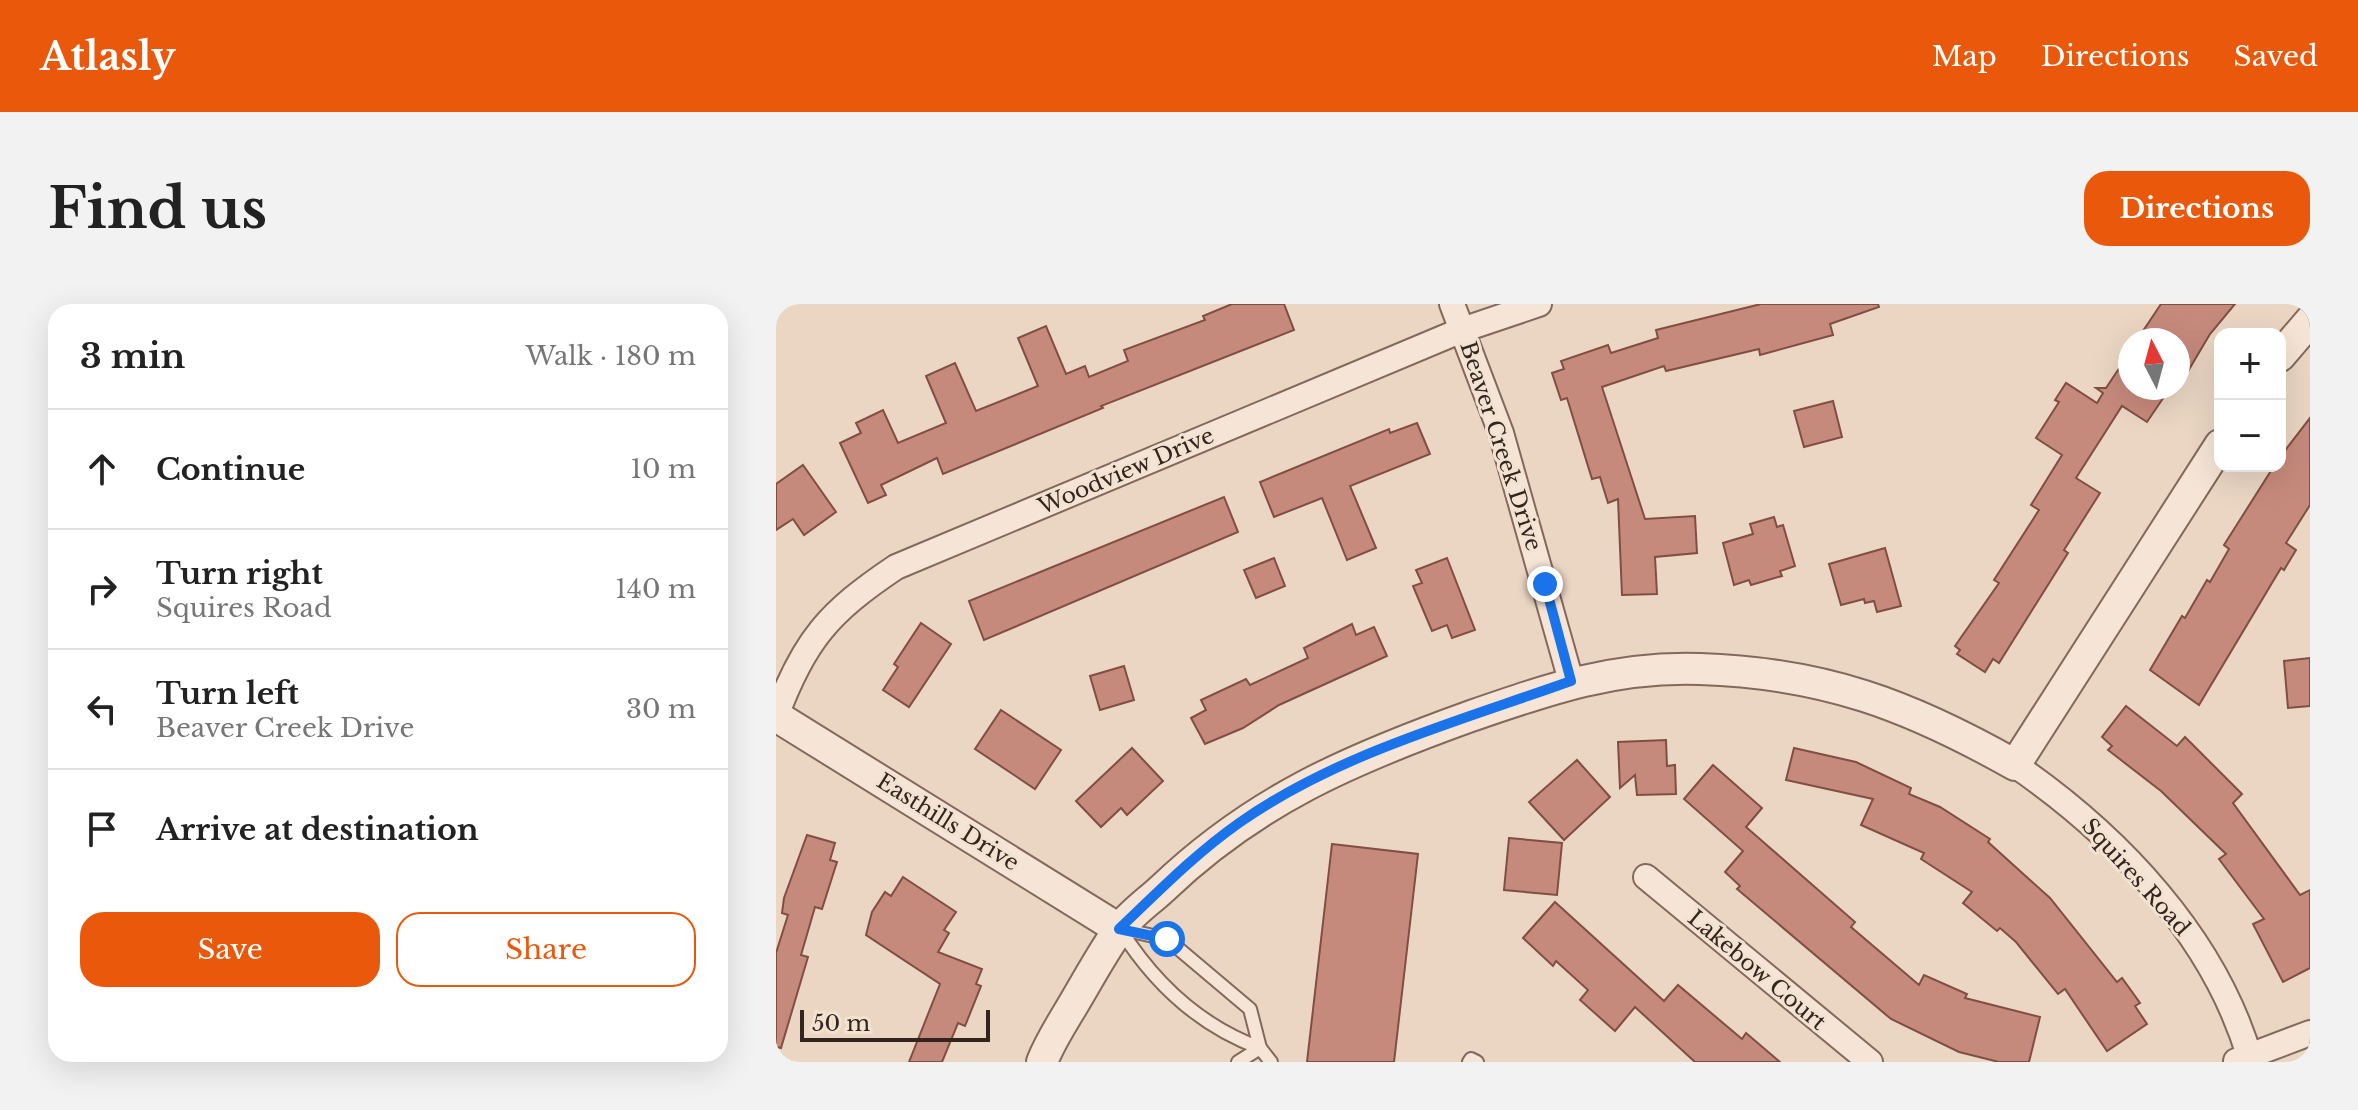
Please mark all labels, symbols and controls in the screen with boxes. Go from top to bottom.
text: Atlasly [40,33,175,80]
text: Map [1932,39,1997,74]
text: Directions [2041,39,2190,74]
text: Saved [2234,39,2318,74]
button: Directions [2084,171,2310,246]
text: Find us [48,174,267,243]
north arrow [2118,328,2190,400]
map controls [2214,328,2286,472]
button: + [2214,328,2286,400]
text: 3 min [80,335,185,377]
street label: Beaver Creek Drive [1454,338,1548,554]
text: Walk · 180 m [526,340,696,372]
button: − [2214,400,2286,472]
street label: Woodview Drive [1033,422,1218,521]
icon: ahead [80,447,124,491]
text: Continue [156,451,305,488]
text: 10 m [630,453,696,485]
text: Turn right [156,555,323,592]
route end [1527,566,1563,602]
icon: right [80,567,124,611]
text: 140 m [615,573,696,605]
text: Squires Road [156,592,332,624]
text: Turn left [156,675,299,712]
icon: left [80,687,124,731]
text: 30 m [626,693,696,725]
text: Beaver Creek Drive [156,712,414,744]
street label: Easthills Drive [872,767,1024,877]
icon: arrive [80,807,124,851]
text: Arrive at destination [156,811,479,848]
street label: Squires Road [2076,813,2196,941]
street label: Lakebow Court [1682,904,1832,1036]
button: Save [80,912,380,987]
button: Share [396,912,696,987]
route start [1149,921,1185,957]
scale bar [800,1006,990,1042]
text: 50 m [812,1010,870,1037]

